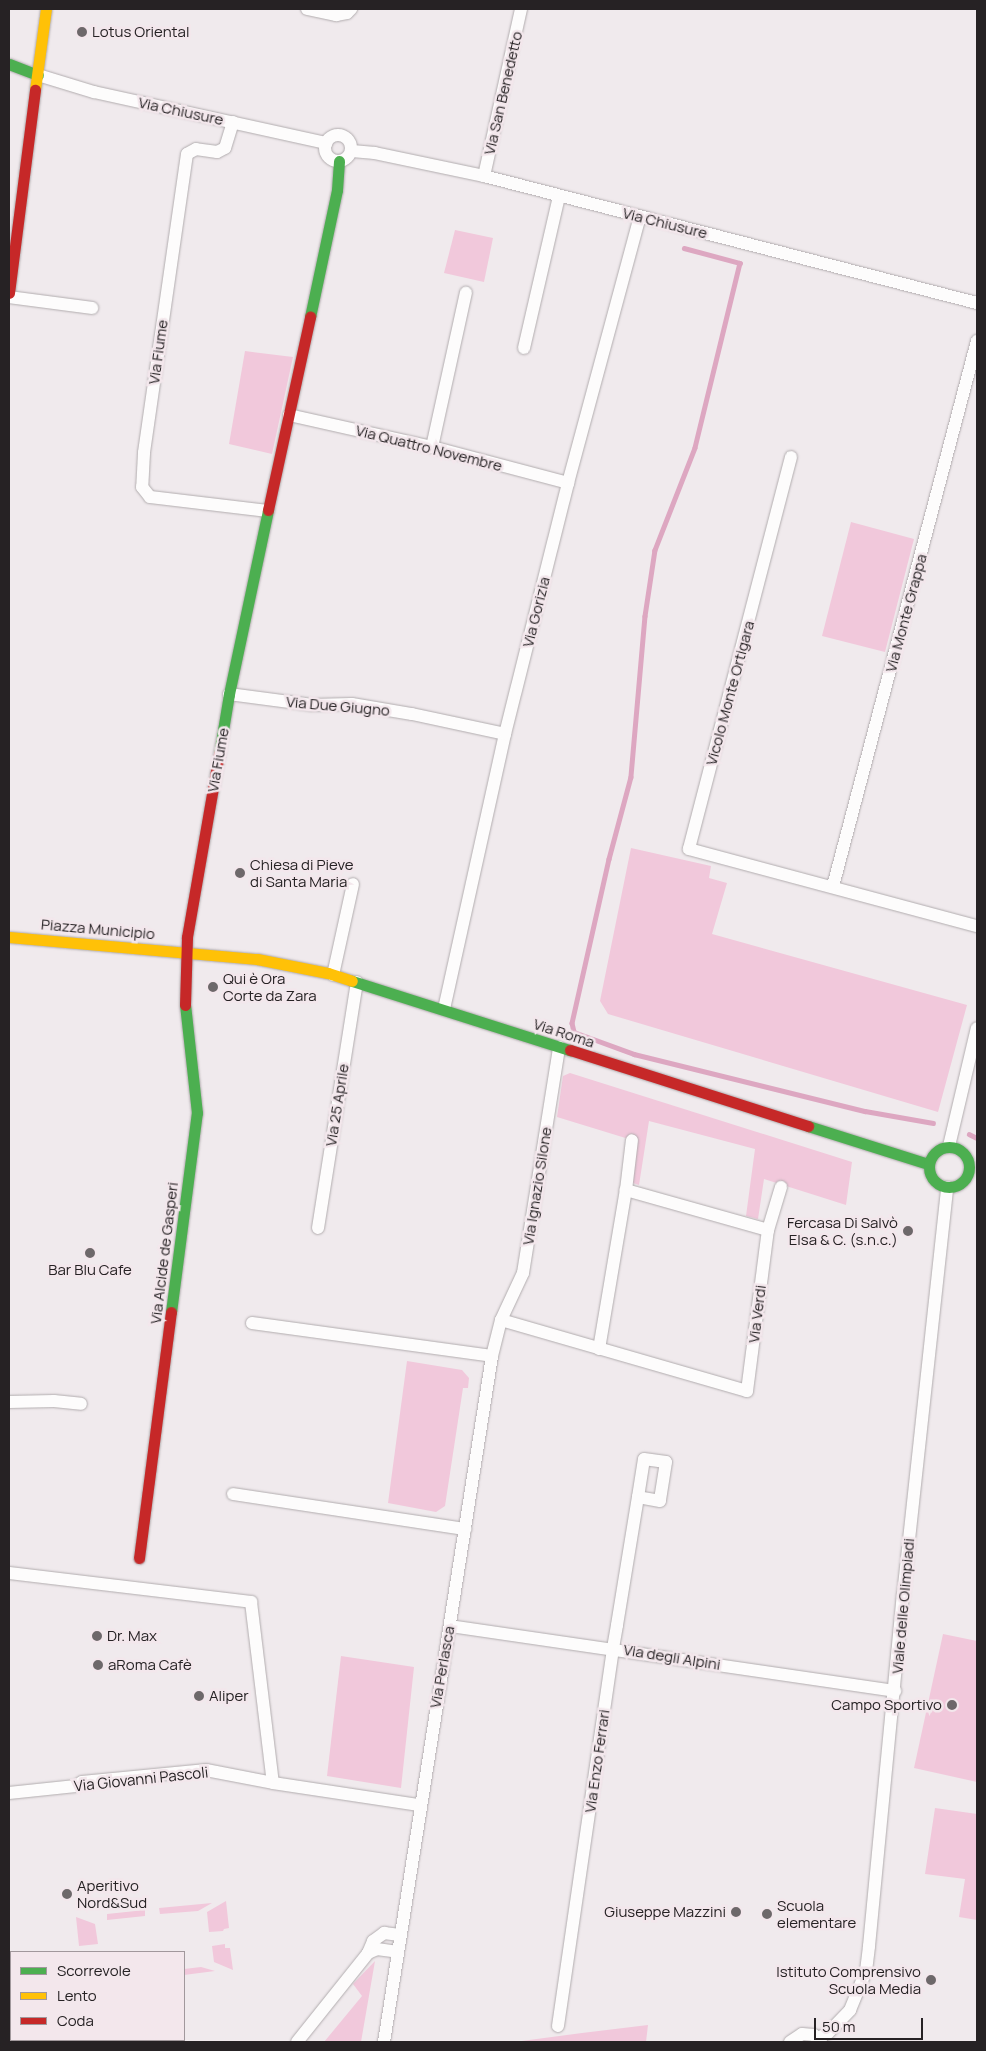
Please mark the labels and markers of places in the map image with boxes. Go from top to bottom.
place label: Lotus Oriental [92,23,189,41]
marker: Lotus Oriental [76,26,88,38]
place label: Chiesa di Pieve di Santa Maria [250,855,354,890]
marker: Chiesa di Pieve di Santa Maria [234,867,246,879]
place label: Qui è Ora Corte da Zara [223,969,317,1004]
marker: Qui è Ora Corte da Zara [207,981,219,993]
place label: Fercasa Di Salvò Elsa & C. (s.n.c.) [787,1213,898,1248]
marker: Fercasa Di Salvò Elsa & C. (s.n.c.) [902,1225,914,1237]
marker: Bar Blu Cafe [84,1247,96,1259]
place label: Bar Blu Cafe [48,1261,132,1279]
place label: Dr. Max [107,1627,157,1645]
marker: Dr. Max [91,1630,103,1642]
place label: aRoma Cafè [108,1656,192,1674]
marker: aRoma Cafè [92,1659,104,1671]
place label: Aliper [209,1687,249,1705]
marker: Aliper [193,1690,205,1702]
place label: Campo Sportivo [831,1696,942,1714]
marker: Campo Sportivo [946,1699,958,1711]
place label: Aperitivo Nord&Sud [77,1876,147,1911]
marker: Aperitivo Nord&Sud [61,1888,73,1900]
place label: Scuola elementare [777,1896,856,1931]
place label: Giuseppe Mazzini [604,1903,726,1921]
marker: Giuseppe Mazzini [730,1906,742,1918]
marker: Scuola elementare [761,1908,773,1920]
place label: Istituto Comprensivo Scuola Media [776,1962,921,1997]
marker: Istituto Comprensivo Scuola Media [925,1974,937,1986]

